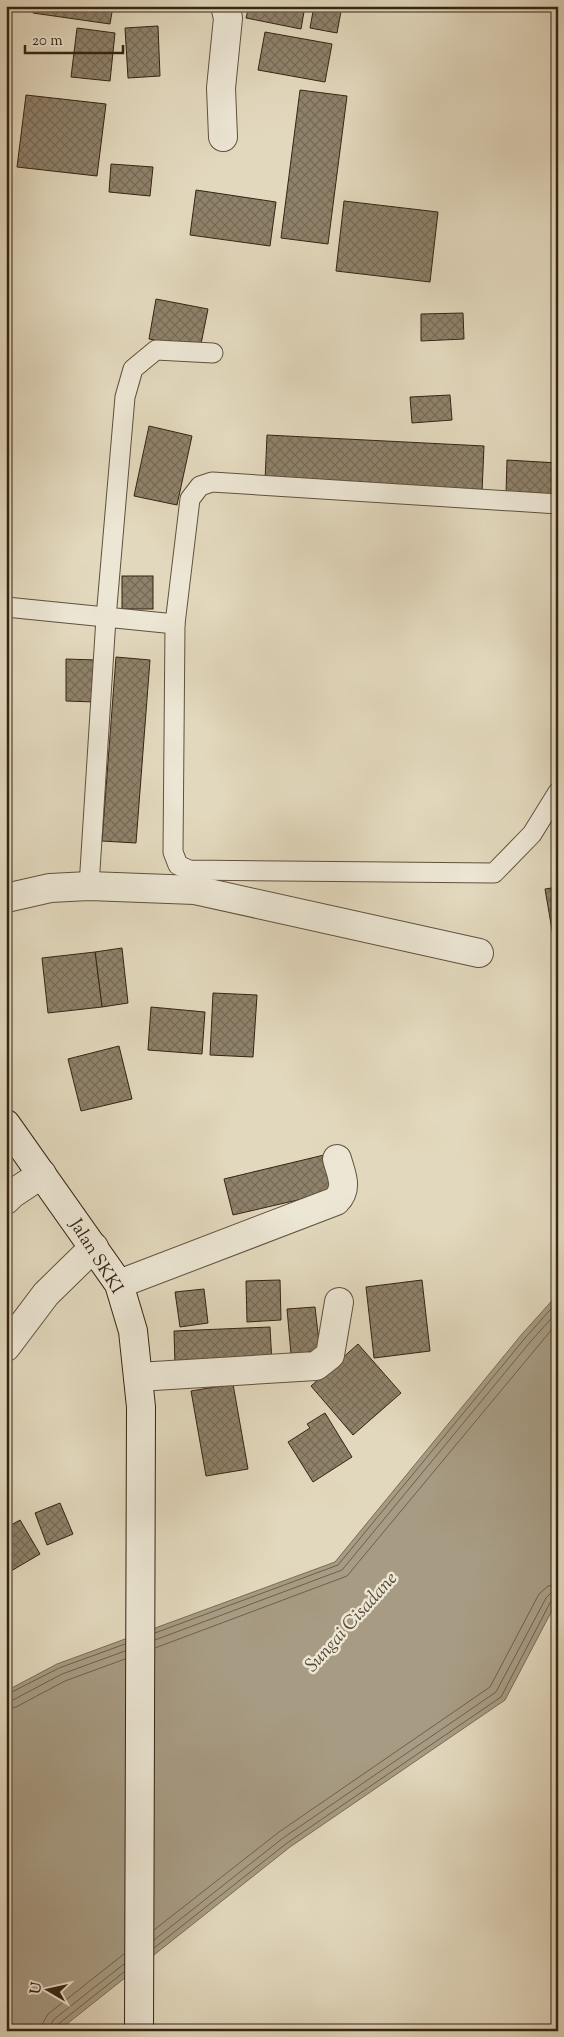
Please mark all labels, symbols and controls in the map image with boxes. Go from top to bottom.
scale bar [25,22,122,54]
text: 20 m [32,31,63,52]
street label: Jalan SKKI [61,1214,129,1300]
water label: Sungai Cisadane [299,1566,405,1679]
north arrow [22,1964,72,2014]
text: U [26,1981,48,1995]

